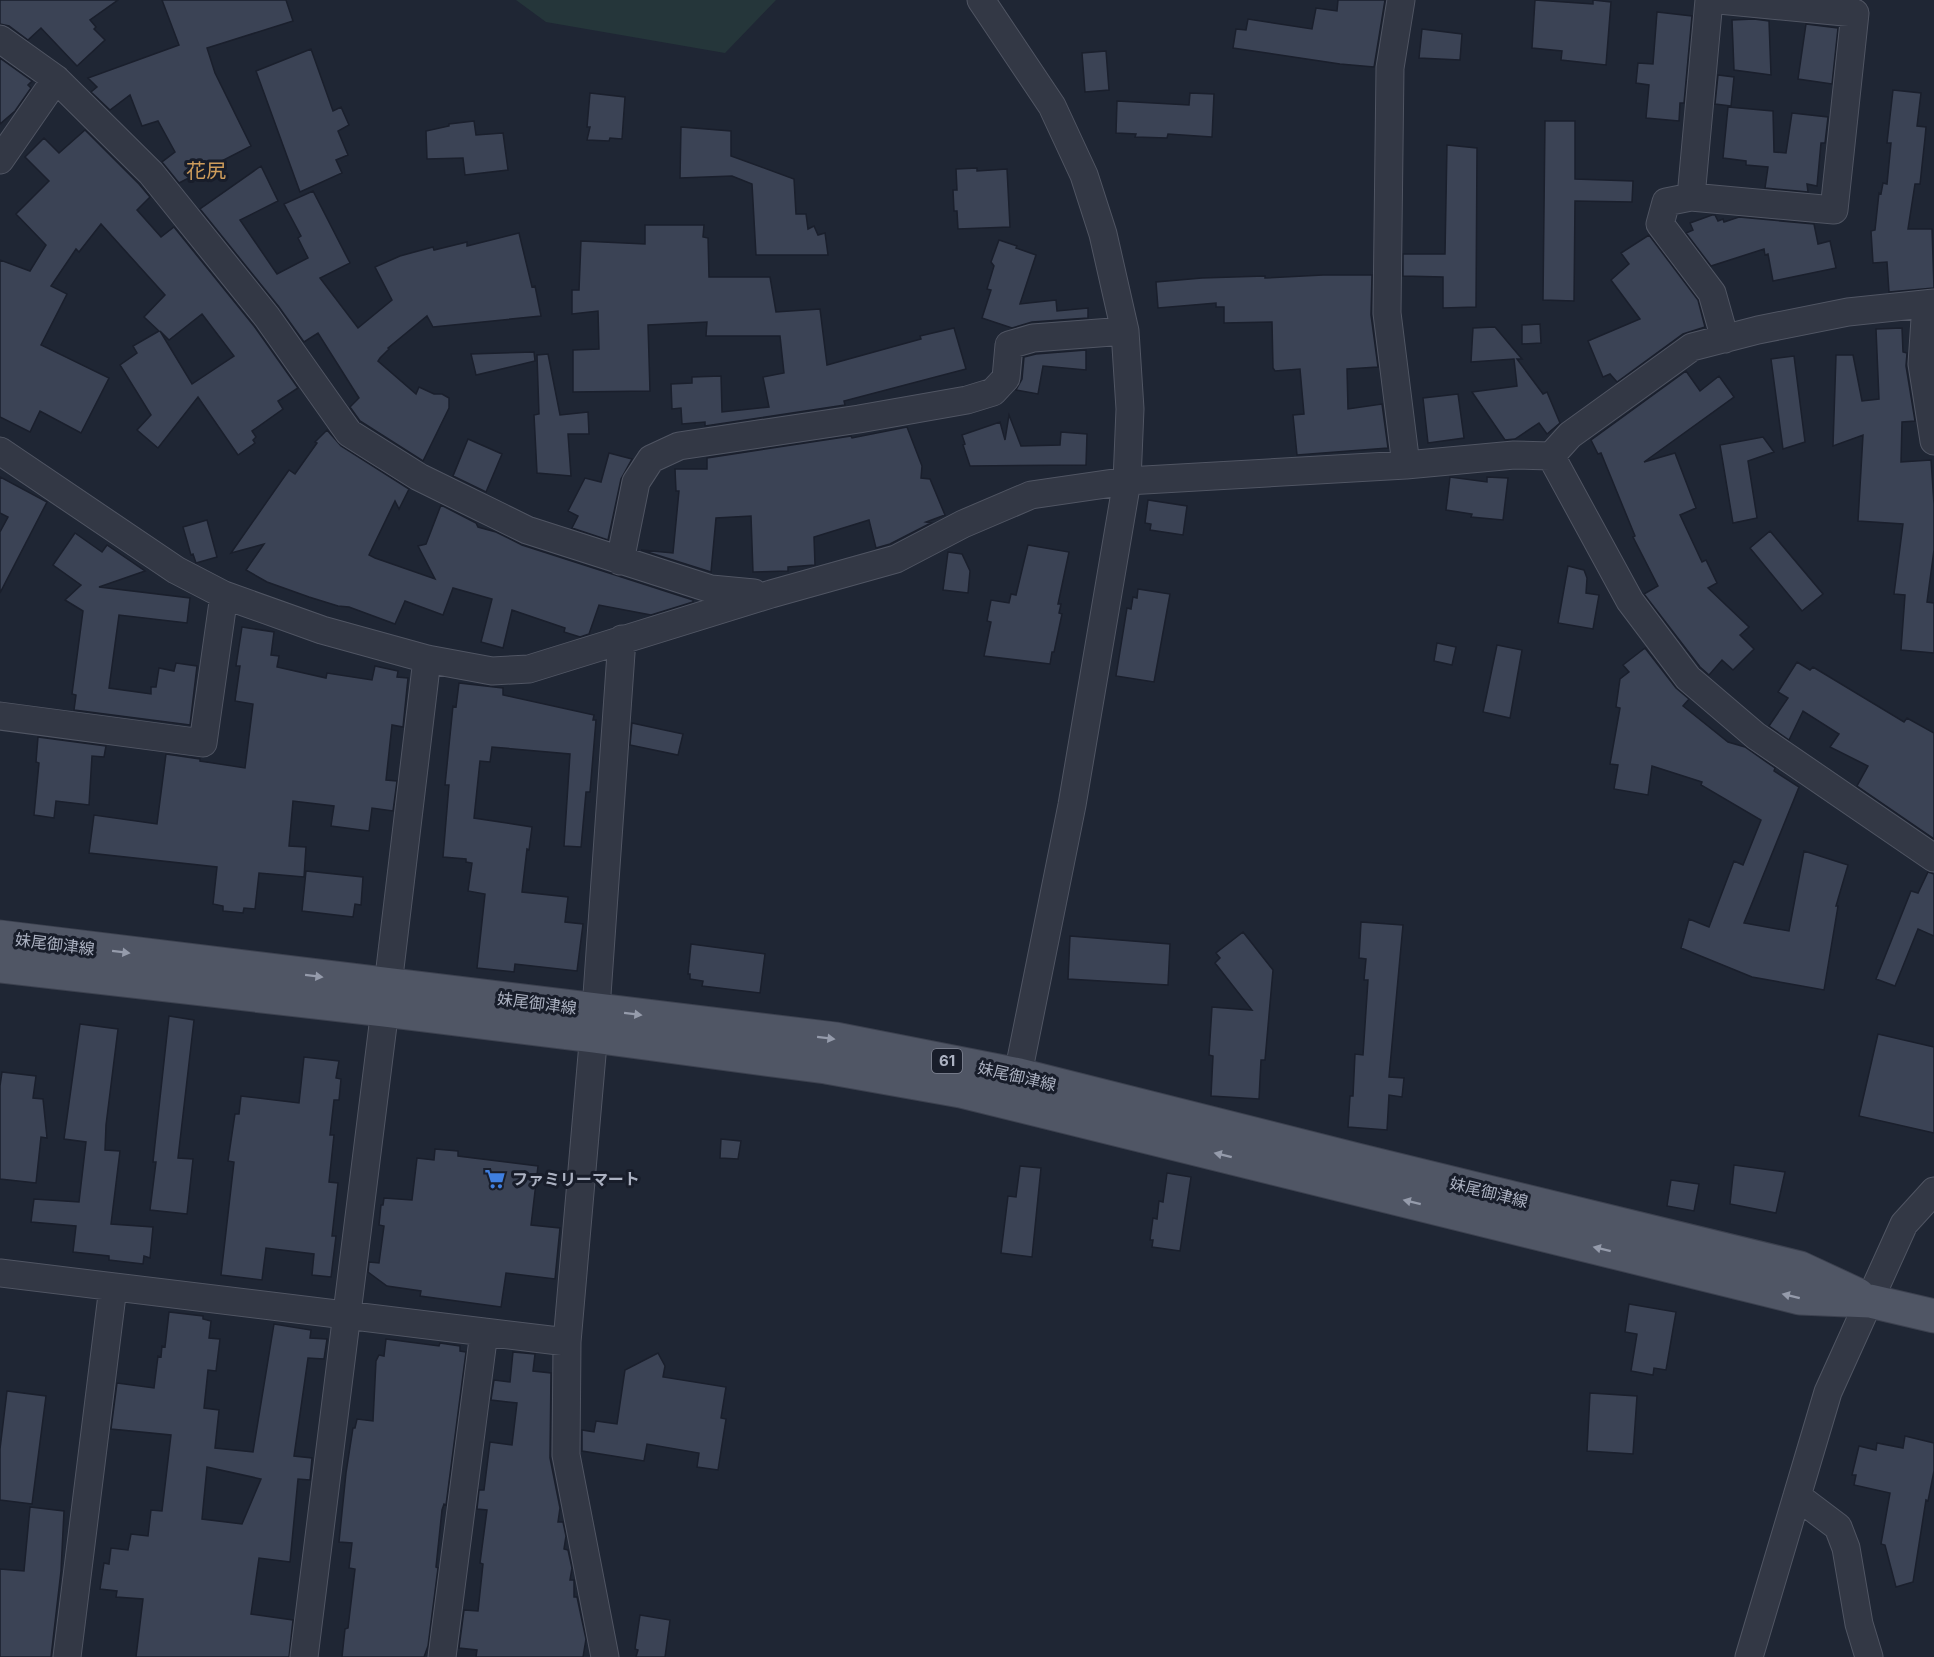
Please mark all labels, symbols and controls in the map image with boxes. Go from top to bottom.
district label: 花尻 [186,159,226,183]
street label: 妹尾御津線 [14,929,96,959]
one-way arrow [111,947,130,957]
one-way arrow [305,971,324,981]
street label: 妹尾御津線 [496,988,578,1018]
one-way arrow [623,1009,642,1019]
one-way arrow [817,1033,836,1042]
road number: 61 [932,1049,962,1073]
street label: 妹尾御津線 [976,1057,1058,1095]
one-way arrow [1214,1150,1232,1160]
supermarket icon: ファミリーマート [483,1167,507,1191]
place label: ファミリーマート [512,1169,640,1189]
street label: 妹尾御津線 [1448,1173,1530,1211]
one-way arrow [1403,1197,1422,1207]
one-way arrow [1592,1244,1611,1254]
one-way arrow [1782,1290,1800,1300]

